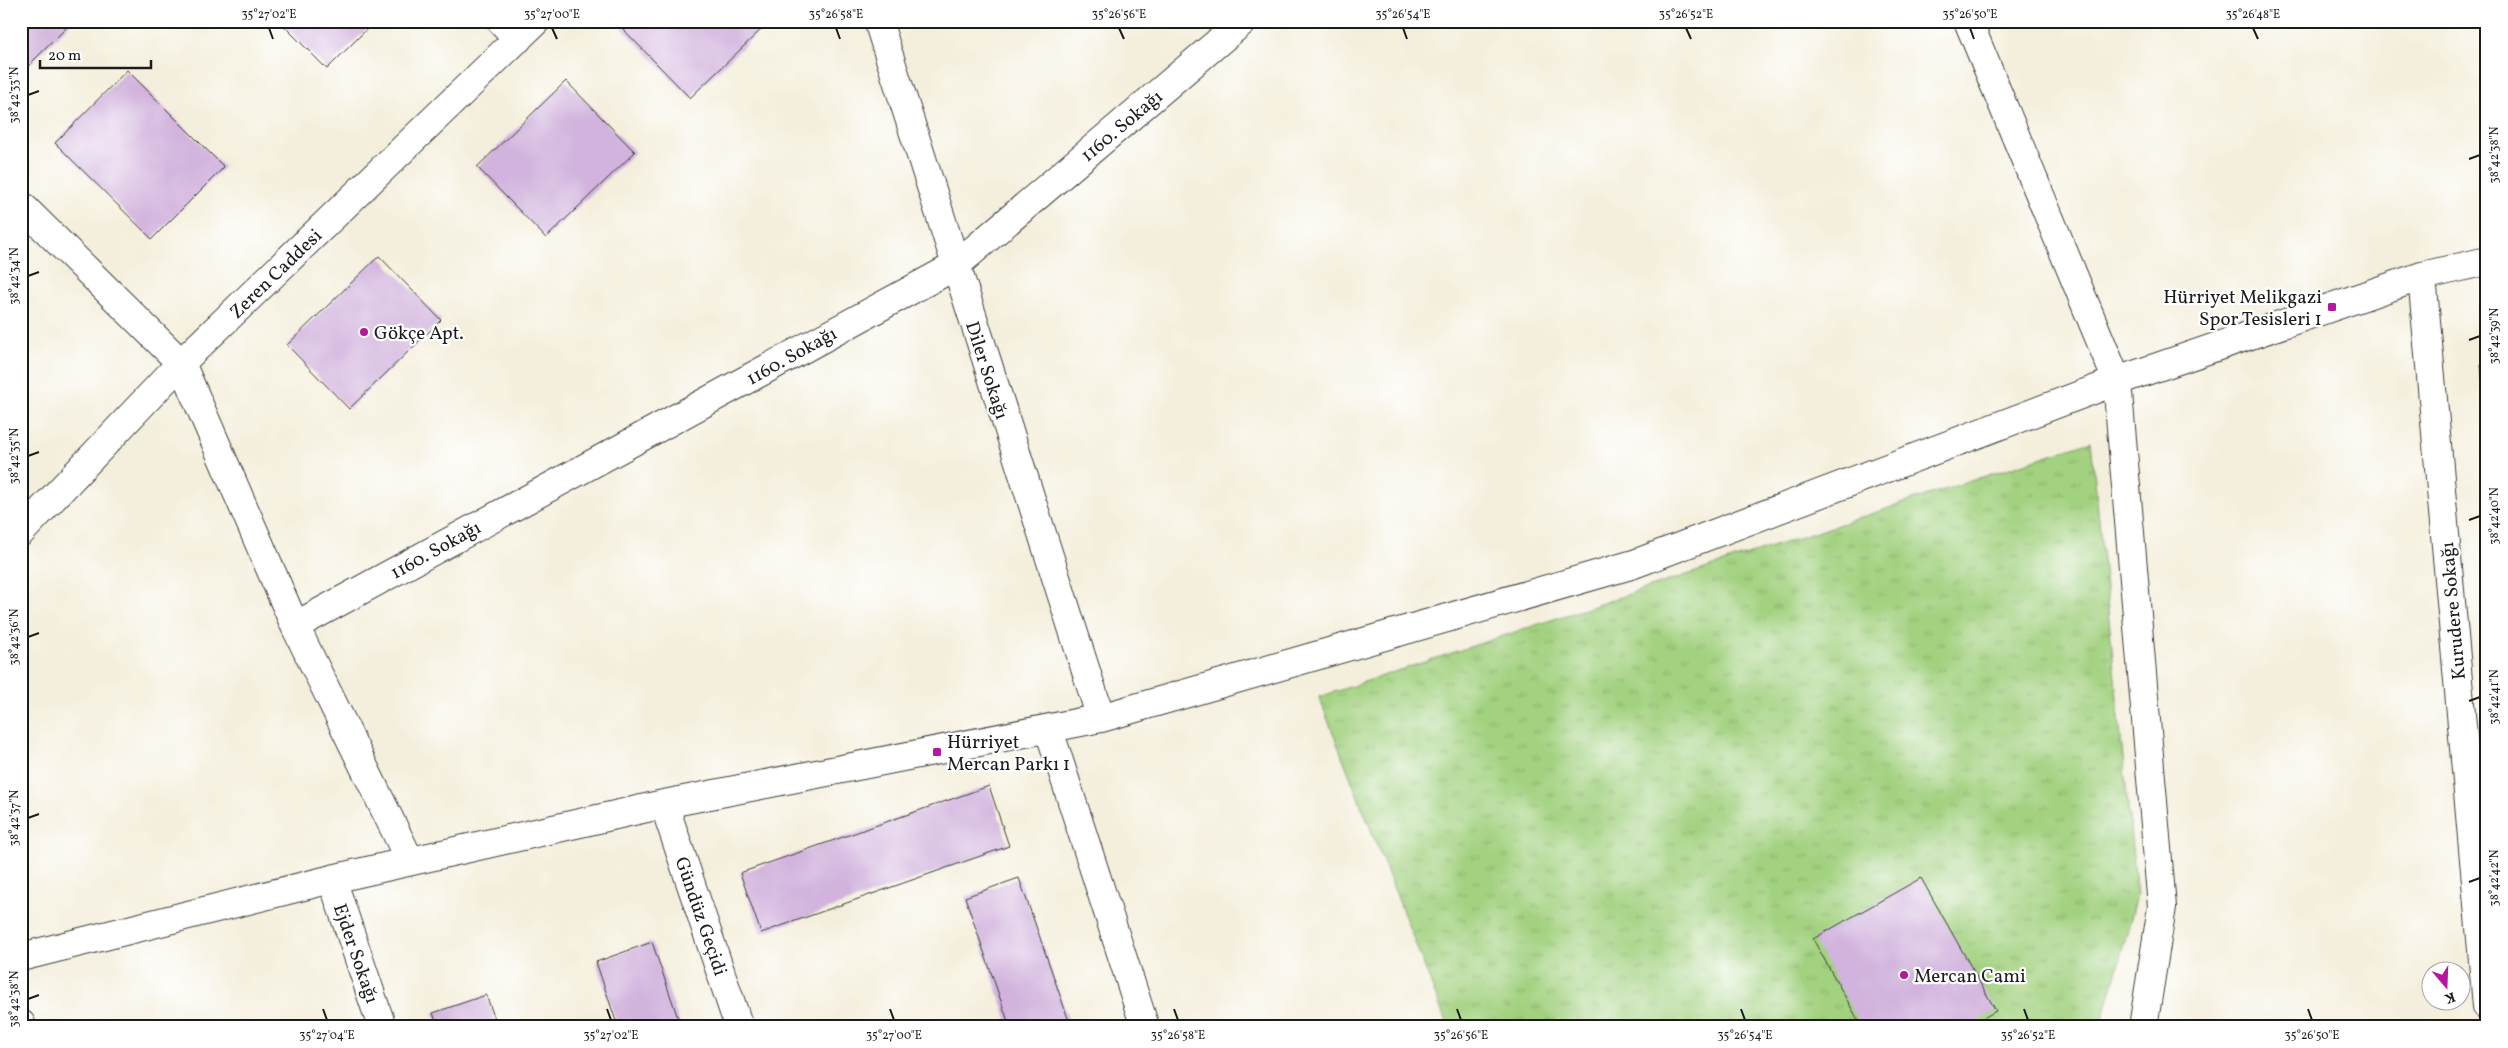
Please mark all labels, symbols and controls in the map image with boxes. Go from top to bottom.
text: 35°27'02"E [241,7,297,23]
text: 35°27'00"E [524,7,580,23]
text: 35°26'58"E [809,7,863,23]
text: 35°26'56"E [1092,7,1146,23]
text: 35°26'54"E [1375,7,1431,23]
text: 35°26'52"E [1659,7,1713,23]
text: 35°26'50"E [1942,7,1998,23]
text: 35°26'48"E [2226,7,2280,23]
scale bar [40,38,151,70]
text: 20 m [48,46,81,67]
text: 38°42'33"N [7,67,23,123]
street label: 1160. Sokağı [1076,84,1169,169]
text: 38°42'38"N [2487,127,2503,183]
street label: Zeren Caddesi [224,223,329,325]
text: 38°42'34"N [7,247,23,305]
place label: Hürriyet Melikgazi Spor Tesisleri 1 [2163,285,2322,333]
marker: Hürriyet Melikgazi Spor Tesisleri 1 [2326,301,2338,313]
text: 38°42'39"N [2487,308,2503,364]
street label: Diler Sokağı [958,318,1014,423]
place label: Gökçe Apt. [374,321,464,347]
street label: 1160. Sokağı [742,321,842,392]
marker: Gökçe Apt. [358,326,370,338]
text: 38°42'35"N [7,428,23,484]
text: 38°42'40"N [2487,487,2503,545]
street label: 1160. Sokağı [386,515,486,586]
street label: Kurudere Sokağı [2435,540,2473,681]
text: 38°42'36"N [7,609,23,665]
text: 38°42'41"N [2487,669,2503,725]
place label: Hürriyet Mercan Parkı 1 [947,730,1070,778]
marker: Hürriyet Mercan Parkı 1 [931,746,943,758]
text: 38°42'37"N [7,790,23,846]
text: 38°42'42"N [2487,849,2503,906]
street label: Gündüz Geçidi [668,854,733,980]
street label: Ejder Sokağı [326,900,384,1007]
north arrow [2420,960,2470,1010]
place label: Mercan Cami [1914,964,2026,990]
marker: Mercan Cami [1898,969,1910,981]
text: 38°42'38"N [7,971,23,1027]
text: K [2442,986,2458,1008]
text: 35°27'04"E [299,1028,355,1044]
text: 35°27'02"E [583,1028,639,1044]
text: 35°27'00"E [866,1028,922,1044]
text: 35°26'58"E [1151,1028,1205,1044]
text: 35°26'56"E [1434,1028,1488,1044]
text: 35°26'54"E [1717,1028,1773,1044]
text: 35°26'52"E [2001,1028,2055,1044]
text: 35°26'50"E [2284,1028,2340,1044]

